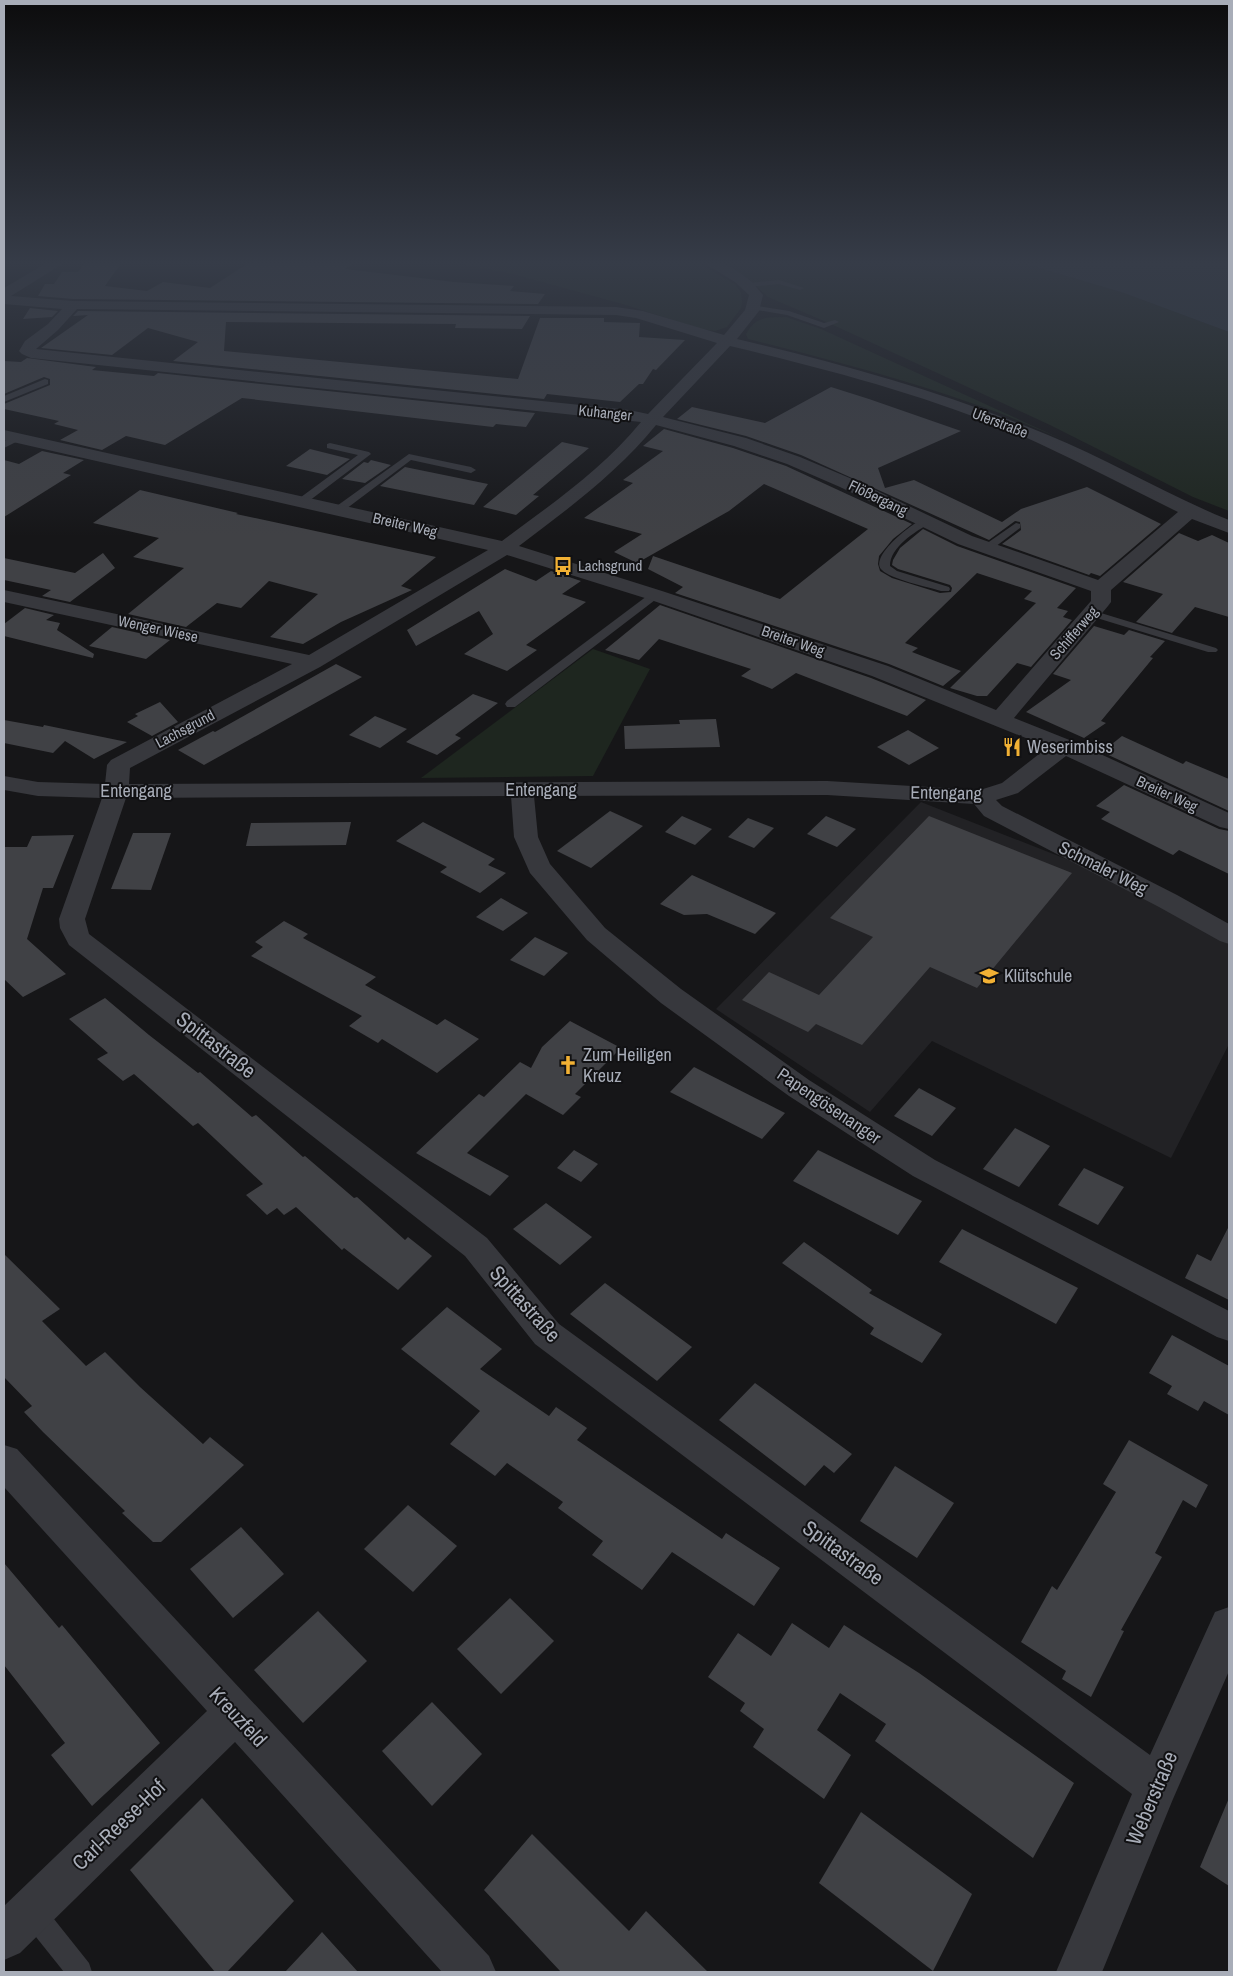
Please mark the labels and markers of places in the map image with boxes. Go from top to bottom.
bus stop icon: Lachsgrund [552,555,574,577]
place label: Lachsgrund [578,555,642,576]
place label: Weserimbiss [1027,734,1113,759]
restaurant icon: Weserimbiss [1001,736,1023,758]
place label: Klütschule [1004,963,1072,988]
school or university icon: Klütschule [978,965,1000,987]
place label: Zum Heiligen Kreuz [583,1042,672,1088]
church icon: Zum Heiligen Kreuz [557,1054,579,1076]

